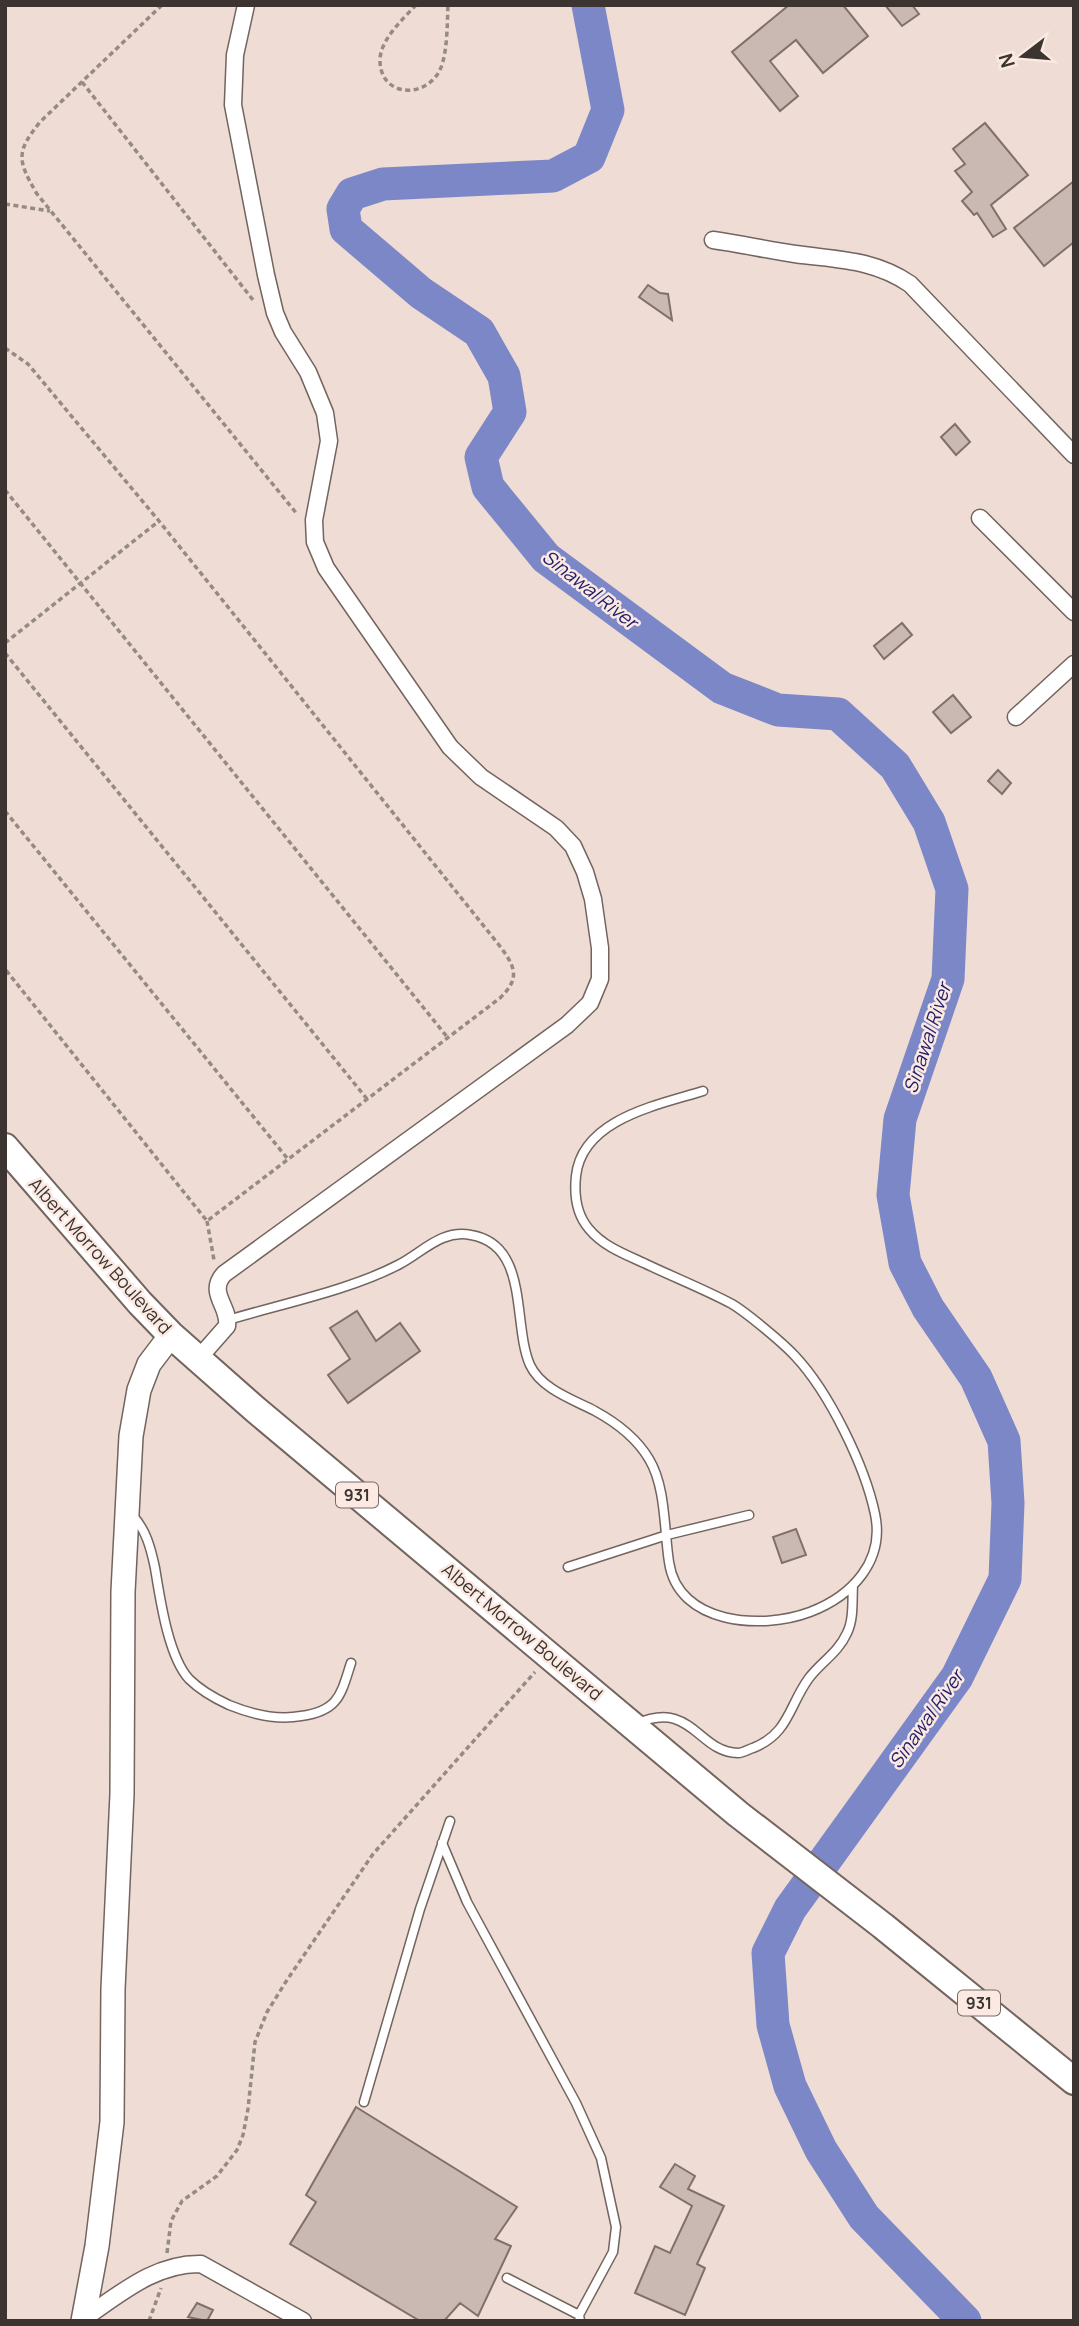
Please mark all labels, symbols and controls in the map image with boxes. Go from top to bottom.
north arrow [988,21,1058,91]
text: N [992,51,1021,71]
water label: Sinawal River [537,544,645,636]
water label: Sinawal River [897,978,958,1096]
street label: Albert Morrow Boulevard [24,1172,177,1339]
road number: 931 [336,1483,378,1508]
street label: Albert Morrow Boulevard [437,1557,608,1706]
water label: Sinawal River [883,1663,971,1773]
road number: 931 [958,1991,1000,2016]

